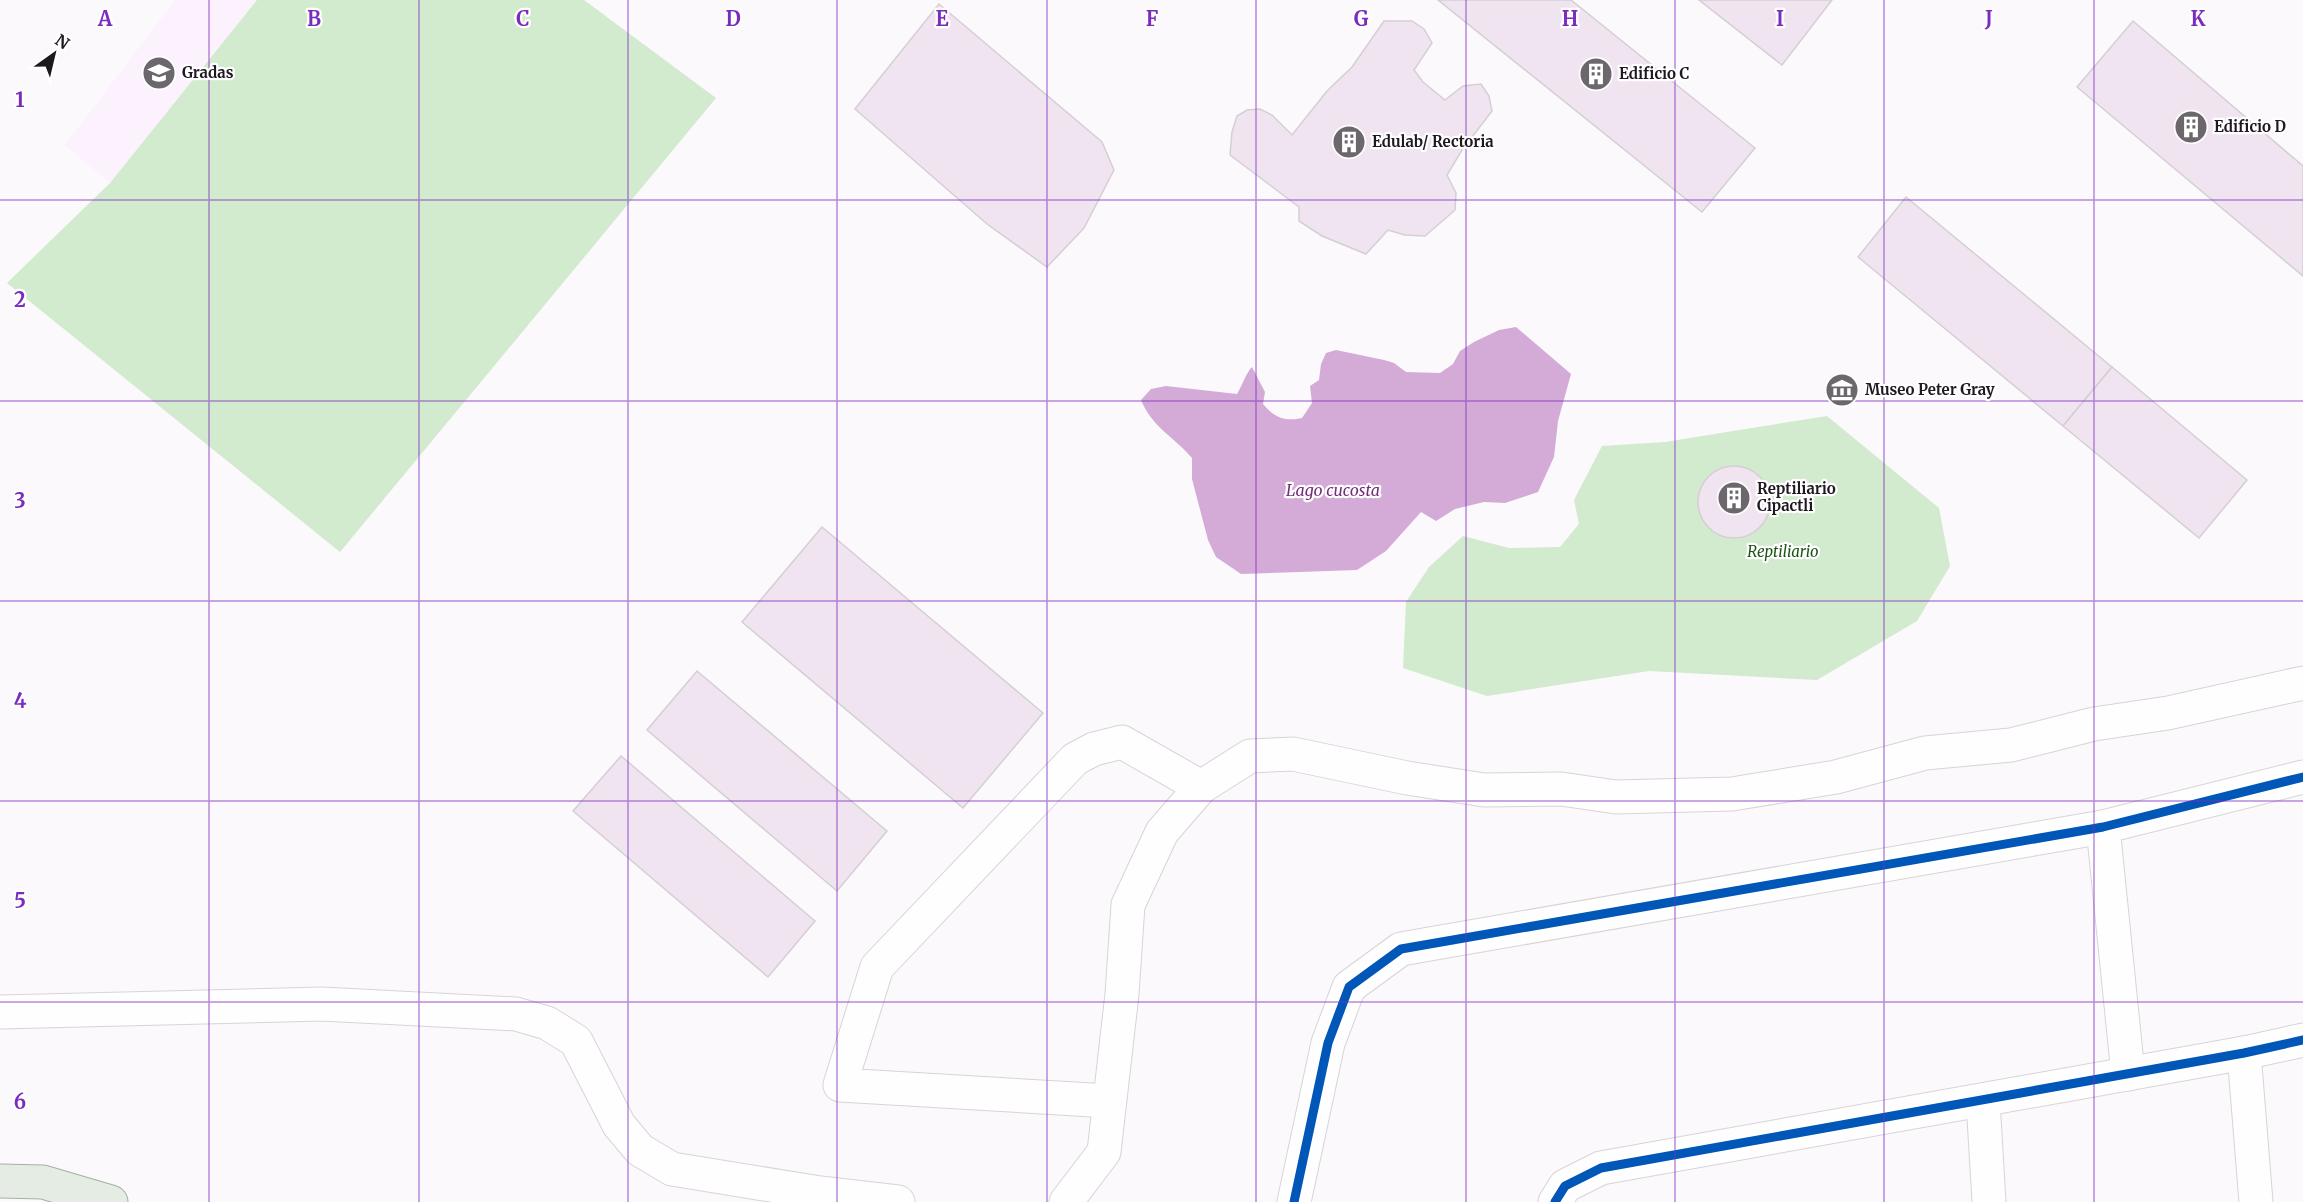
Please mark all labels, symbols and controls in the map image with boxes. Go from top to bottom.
text: A [97,6,113,31]
text: B [307,6,321,31]
text: C [516,6,530,31]
text: D [725,6,741,31]
text: E [935,6,949,31]
text: F [1146,6,1159,31]
text: G [1354,6,1369,31]
text: H [1562,6,1578,31]
text: I [1776,6,1784,31]
text: J [1984,6,1993,31]
text: K [2191,6,2206,31]
north arrow [24,24,84,84]
text: N [52,30,74,54]
school or university icon: Gradas [141,55,177,91]
building icon: Edificio C [1578,56,1614,92]
place label: Gradas [182,63,234,82]
place label: Edificio C [1619,64,1690,83]
text: 1 [15,87,25,112]
building icon: Edificio D [2173,109,2209,145]
place label: Edificio D [2214,117,2286,136]
building icon: Edulab/ Rectoria [1331,124,1367,160]
place label: Edulab/ Rectoria [1372,132,1494,151]
text: 2 [14,287,26,312]
museum icon: Museo Peter Gray [1824,372,1860,408]
place label: Museo Peter Gray [1865,380,1995,399]
place label: Reptiliario Cipactli [1757,479,1836,515]
water label: Lago cucosta [1286,480,1380,500]
building icon: Reptiliario Cipactli [1716,480,1752,516]
text: 3 [14,488,26,513]
park label: Reptiliario [1747,542,1819,561]
text: 4 [14,688,27,713]
text: 5 [14,888,26,913]
text: 6 [14,1089,26,1114]

